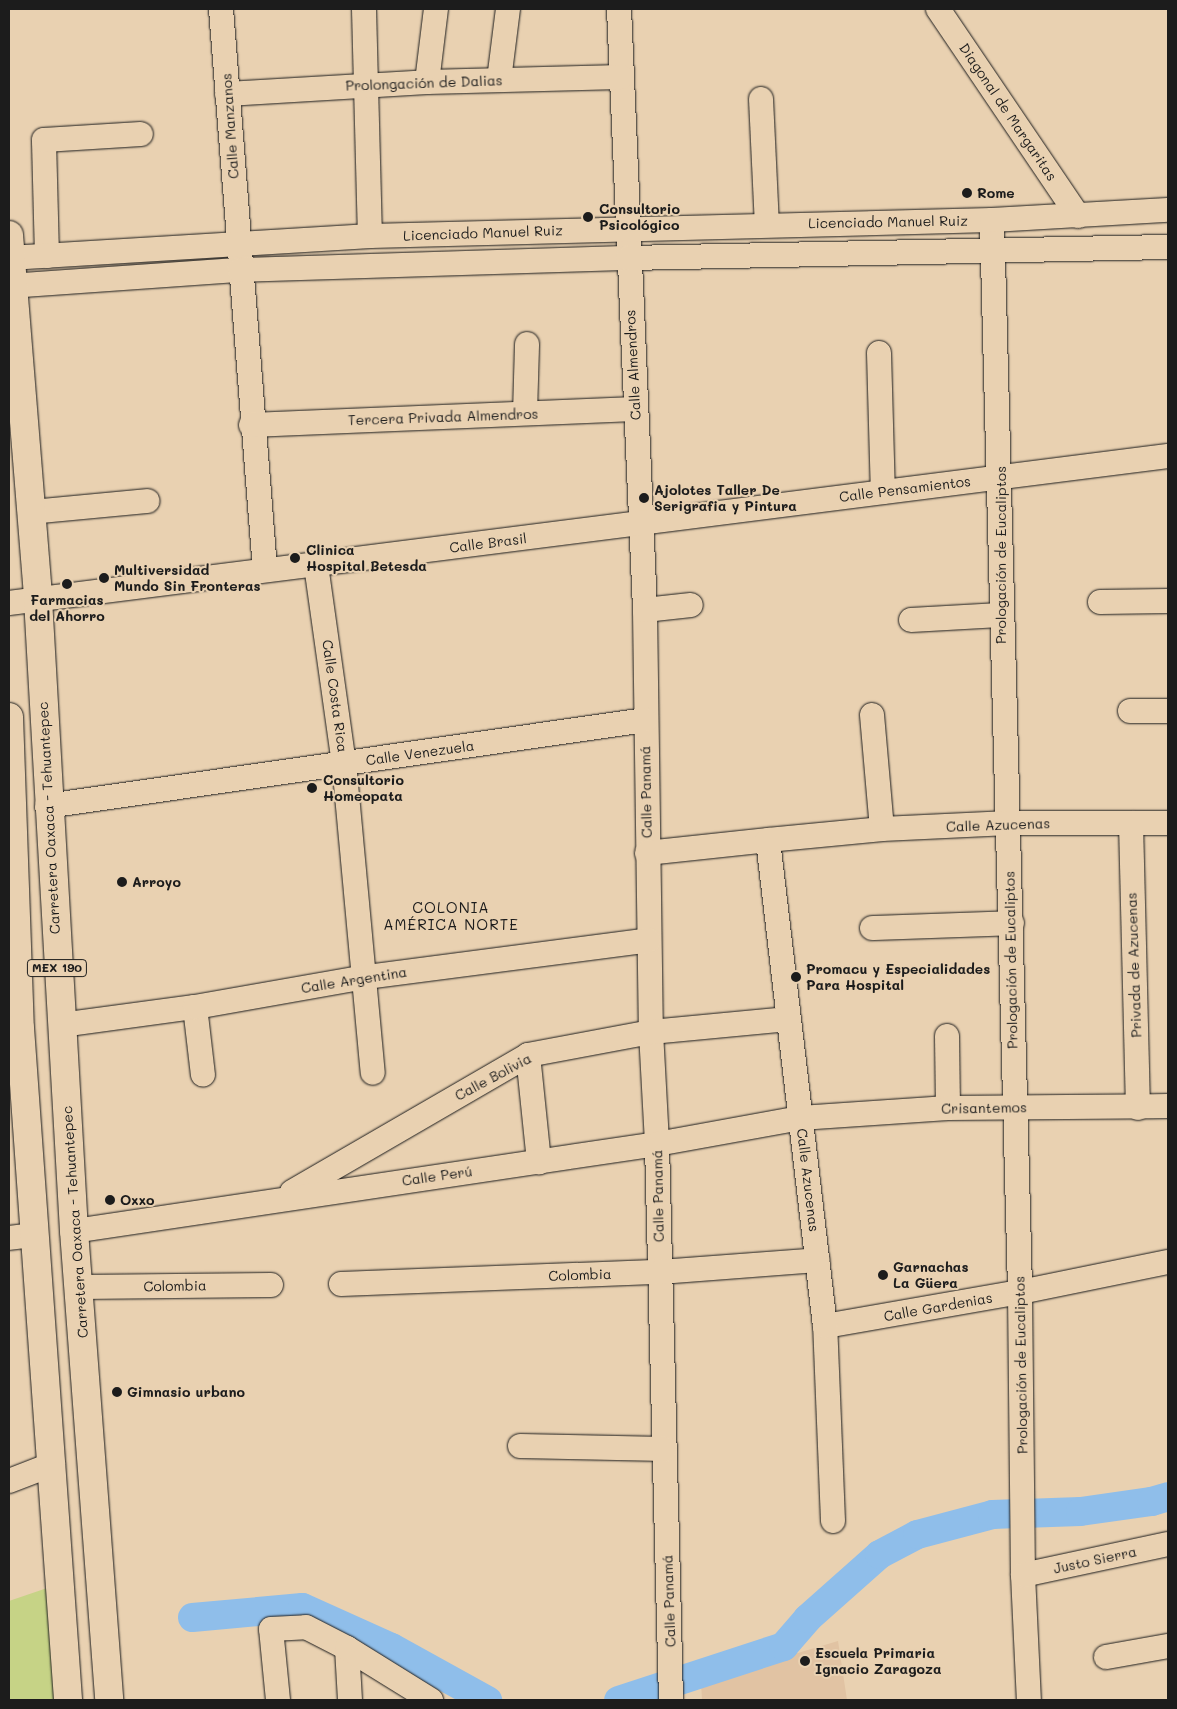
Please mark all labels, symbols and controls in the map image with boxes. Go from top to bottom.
street label: Diagonal de Margaritas [956,40,1060,184]
street label: Prolongación de Dalias [345,72,503,94]
street label: Calle Manzanos [218,73,242,179]
place label: Rome [977,185,1015,201]
marker: Rome [961,187,973,199]
place label: Consultorio Psicológico [599,201,680,233]
marker: Consultorio Psicológico [581,210,595,224]
street label: Licenciado Manuel Ruiz [808,212,968,232]
street label: Licenciado Manuel Ruiz [403,222,563,244]
street label: Calle Almendros [622,309,644,421]
street label: Tercera Privada Almendros [348,405,538,429]
street label: Prologación de Eucaliptos [993,466,1009,644]
street label: Calle Pensamientos [838,473,972,505]
place label: Ajolotes Taller De Serigrafia y Pintura [654,482,797,514]
marker: Ajolotes Taller De Serigrafia y Pintura [638,492,650,504]
street label: Calle Brasil [448,530,528,556]
place label: Clinica Hospital Betesda [306,542,427,574]
marker: Clinica Hospital Betesda [288,551,302,565]
place label: Multiversidad Mundo Sin Fronteras [114,562,261,594]
marker: Multiversidad Mundo Sin Fronteras [98,572,110,584]
marker: Farmacias del Ahorro [61,578,73,590]
place label: Farmacias del Ahorro [29,592,105,624]
street label: Calle Costa Rica [319,639,351,753]
street label: Carretera Oaxaca - Tehuantepec [35,701,63,935]
street label: Calle Venezuela [365,737,475,769]
street label: Calle Panamá [637,746,655,838]
place label: Consultorio Homeopata [323,772,404,804]
marker: Consultorio Homeopata [305,781,319,795]
street label: Calle Azucenas [946,815,1050,835]
street label: Prologación de Eucaliptos [1001,871,1021,1049]
place label: Arroyo [132,874,181,890]
marker: Arroyo [116,876,128,888]
street label: Privada de Azucenas [1123,892,1145,1038]
district label: COLONIA AMÉRICA NORTE [382,898,520,933]
road number: MEX 190 [26,958,88,978]
place label: Promacu y Especialidades Para Hospital [806,961,990,994]
street label: Calle Argentina [300,963,408,997]
marker: Promacu y Especialidades Para Hospital [790,971,802,983]
street label: Calle Bolivia [452,1050,534,1104]
street label: Crisantemos [941,1099,1027,1117]
street label: Carretera Oaxaca - Tehuantepec [58,1105,92,1339]
street label: Calle Azucenas [793,1127,823,1233]
street label: Calle Panamá [649,1150,667,1242]
street label: Calle Perú [401,1163,473,1189]
place label: Oxxo [120,1192,155,1208]
marker: Oxxo [104,1194,116,1206]
place label: Garnachas La Güera [893,1259,968,1292]
street label: Colombia [548,1266,612,1284]
marker: Garnachas La Güera [877,1269,889,1281]
street label: Prologación de Eucaliptos [1011,1276,1031,1454]
street label: Colombia [143,1277,207,1295]
street label: Calle Gardenias [882,1289,994,1325]
place label: Gimnasio urbano [127,1384,245,1400]
marker: Gimnasio urbano [111,1386,123,1398]
street label: Justo Sierra [1052,1543,1138,1577]
street label: Calle Panamá [659,1554,679,1648]
place label: Escuela Primaria Ignacio Zaragoza [815,1645,942,1678]
marker: Escuela Primaria Ignacio Zaragoza [799,1655,811,1667]

